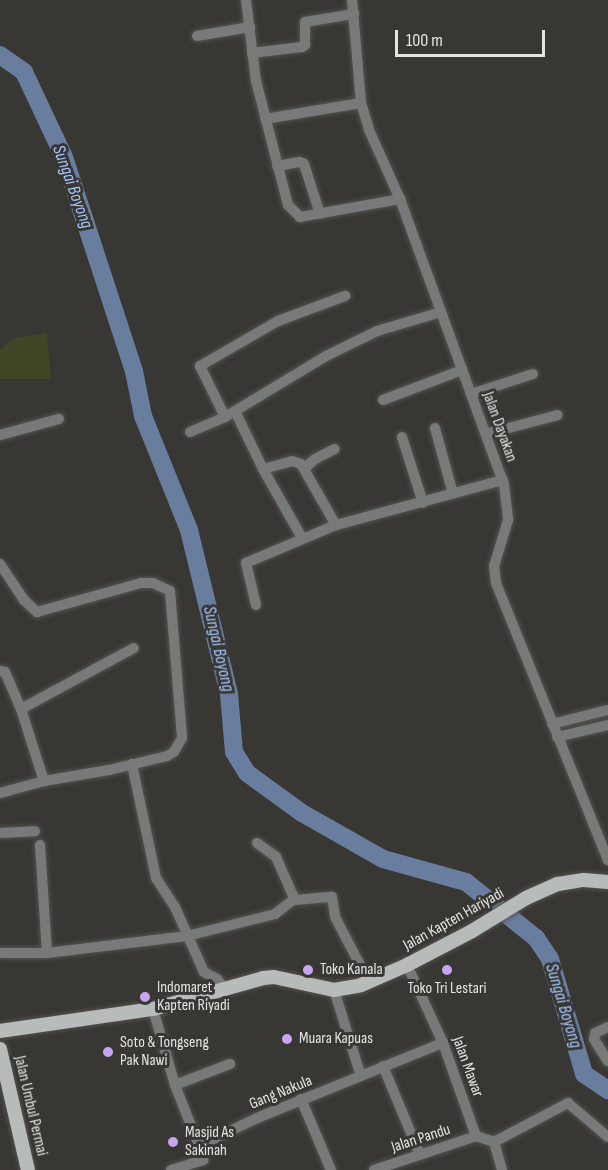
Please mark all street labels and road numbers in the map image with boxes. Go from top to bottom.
street label: Jalan Dayakan [477,389,521,465]
street label: Jalan Kapten Hariyadi [400,884,508,956]
street label: Jalan Mawar [447,1034,487,1100]
street label: Jalan Umbul Permai [9,1054,51,1158]
street label: Gang Nakula [247,1072,315,1114]
street label: Jalan Pandu [389,1120,453,1158]

